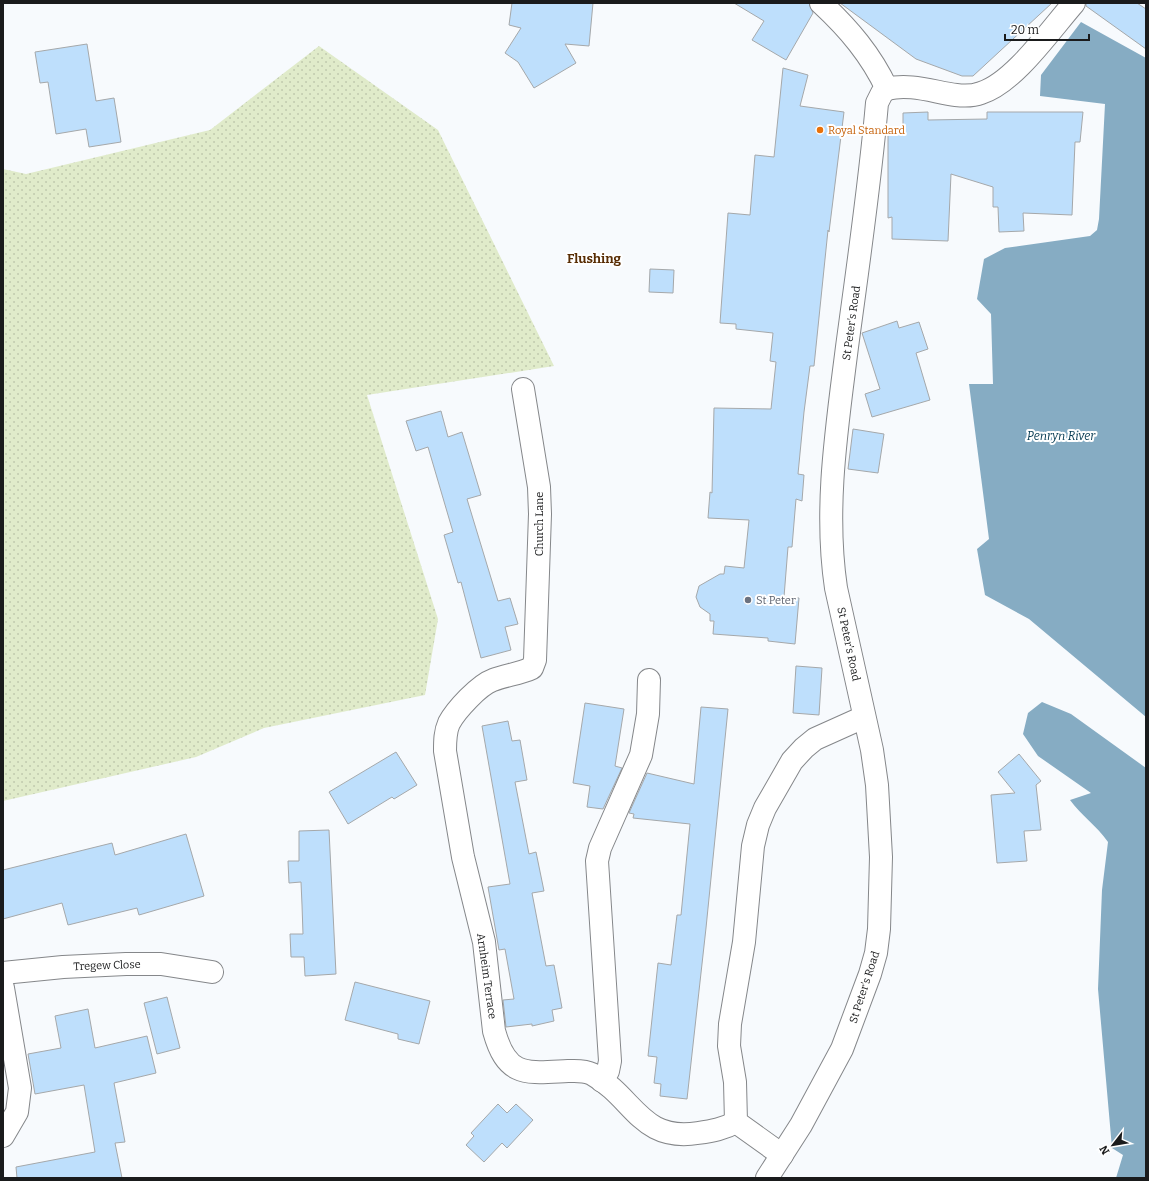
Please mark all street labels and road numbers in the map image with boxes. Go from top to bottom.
street label: St Peter's Road [840,285,863,361]
street label: Church Lane [533,492,546,556]
street label: St Peter's Road [834,606,863,683]
street label: Arnheim Terrace [474,932,499,1020]
street label: St Peter's Road [847,949,882,1025]
street label: Tregew Close [73,958,141,973]

